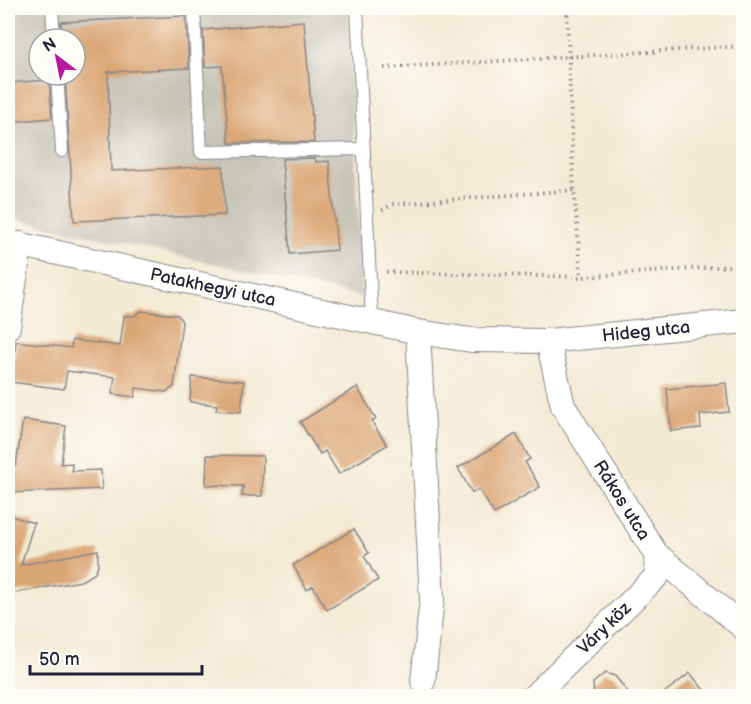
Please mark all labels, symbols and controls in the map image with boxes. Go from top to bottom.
north arrow [27,27,87,87]
text: N [40,34,60,57]
street label: Patakhegyi utca [148,264,278,311]
street label: Hideg utca [601,316,691,347]
street label: Rákos utca [589,456,654,544]
street label: Váry köz [573,598,636,659]
scale bar [30,638,202,676]
text: 50 m [39,649,80,670]

